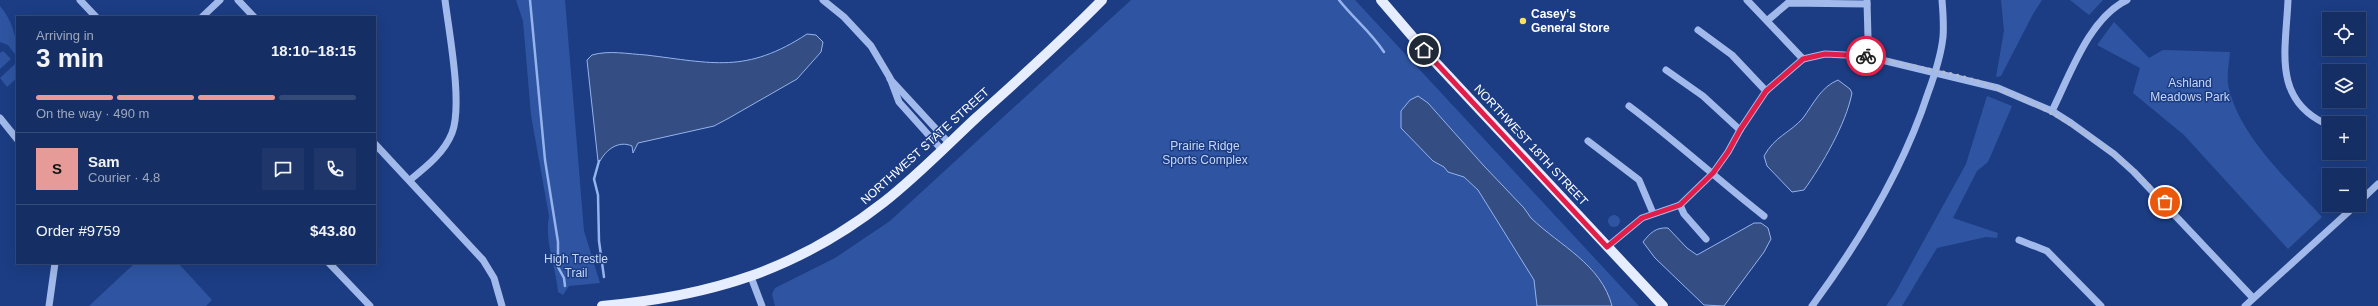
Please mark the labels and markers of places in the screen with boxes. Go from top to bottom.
place label: Casey's General Store [1531,7,1610,35]
marker: Casey's General Store [1518,16,1528,26]
pin [1407,33,1441,67]
pin [2148,185,2182,219]

